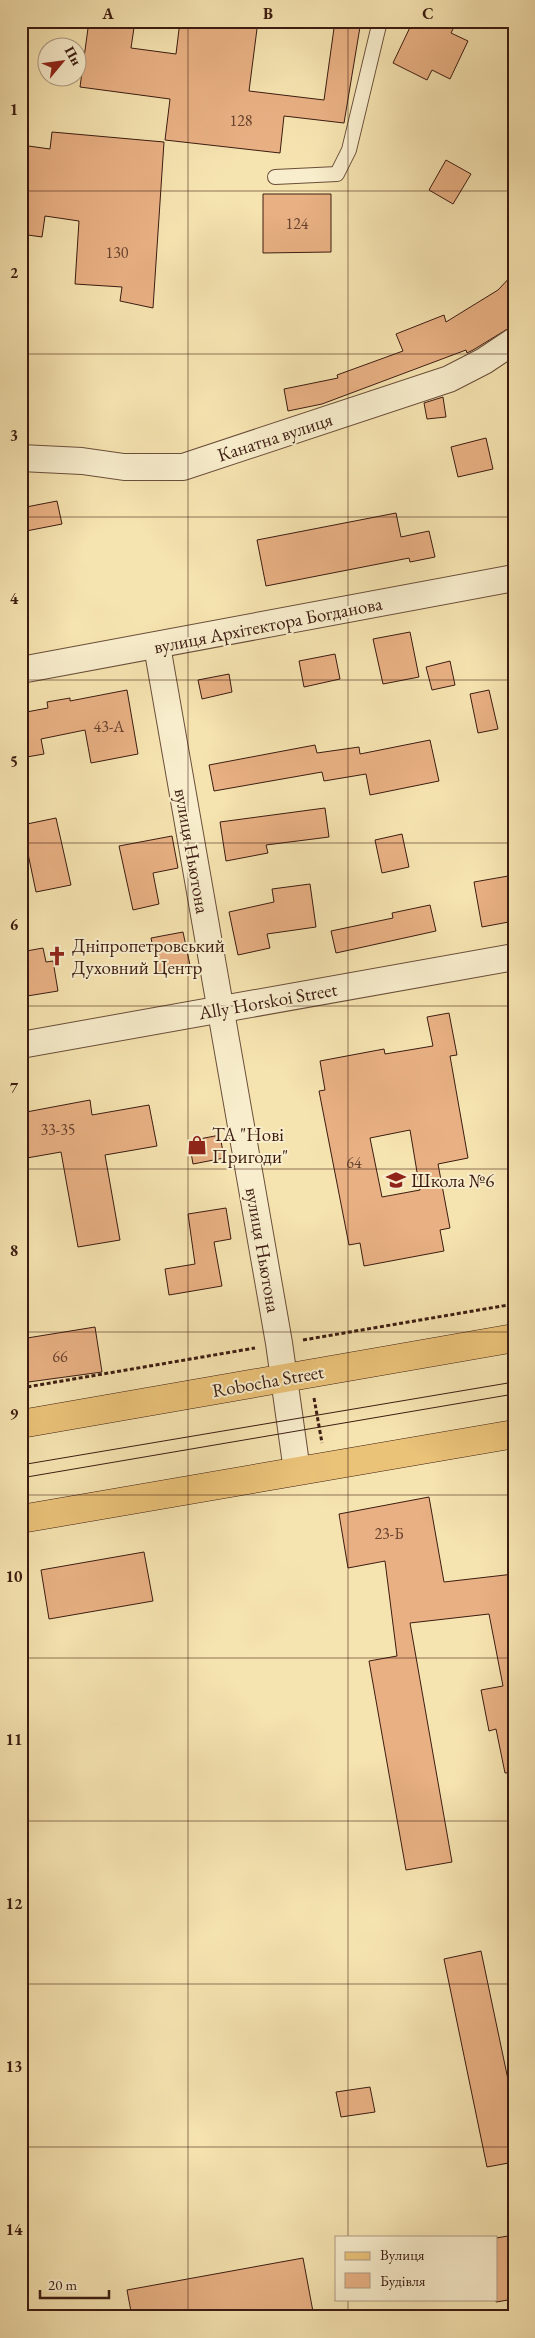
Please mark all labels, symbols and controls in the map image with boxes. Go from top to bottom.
text: A [101,3,114,24]
text: B [263,3,273,24]
text: C [422,3,434,24]
north arrow [38,38,88,88]
text: Пн [61,43,86,68]
text: 1 [10,99,18,120]
house number: 128 [229,110,253,131]
house number: 124 [285,213,309,234]
house number: 130 [105,242,129,263]
text: 2 [10,262,19,283]
street label: Канатна вулиця [214,406,336,467]
text: 3 [10,425,18,446]
text: 4 [10,588,19,609]
street label: вулиця Архітектора Богданова [152,590,385,659]
house number: 43-А [94,716,125,737]
text: 5 [10,751,18,772]
street label: вулиця Ньютона [169,786,215,916]
text: 6 [10,914,19,935]
place label: Дніпропетровський Духовний Центр [72,933,225,980]
church icon: Дніпропетровський Духовний Центр [46,945,68,967]
street label: Ally Horskoi Street [196,977,339,1026]
text: 7 [10,1077,19,1098]
house number: 33-35 [40,1119,76,1140]
place label: ТА "Нові Пригоди" [212,1122,288,1169]
shop icon: ТА "Нові Пригоди" [186,1134,208,1156]
house number: 64 [346,1152,362,1173]
place label: Школа №6 [411,1168,494,1193]
school or university icon: Школа №6 [385,1169,407,1191]
street label: вулиця Ньютона [240,1185,286,1315]
text: 8 [10,1240,18,1261]
house number: 66 [52,1346,68,1367]
street label: Robocha Street [210,1359,326,1403]
text: 9 [10,1403,19,1424]
house number: 23-Б [374,1523,404,1544]
text: 10 [6,1566,23,1587]
text: 11 [6,1729,22,1750]
text: 12 [6,1893,23,1914]
text: 13 [6,2056,22,2077]
text: 14 [6,2219,23,2240]
legend [335,2236,498,2300]
text: Вулиця [380,2245,425,2264]
scale bar [40,2268,109,2300]
text: Будівля [380,2271,426,2290]
text: 20 m [48,2275,77,2294]

